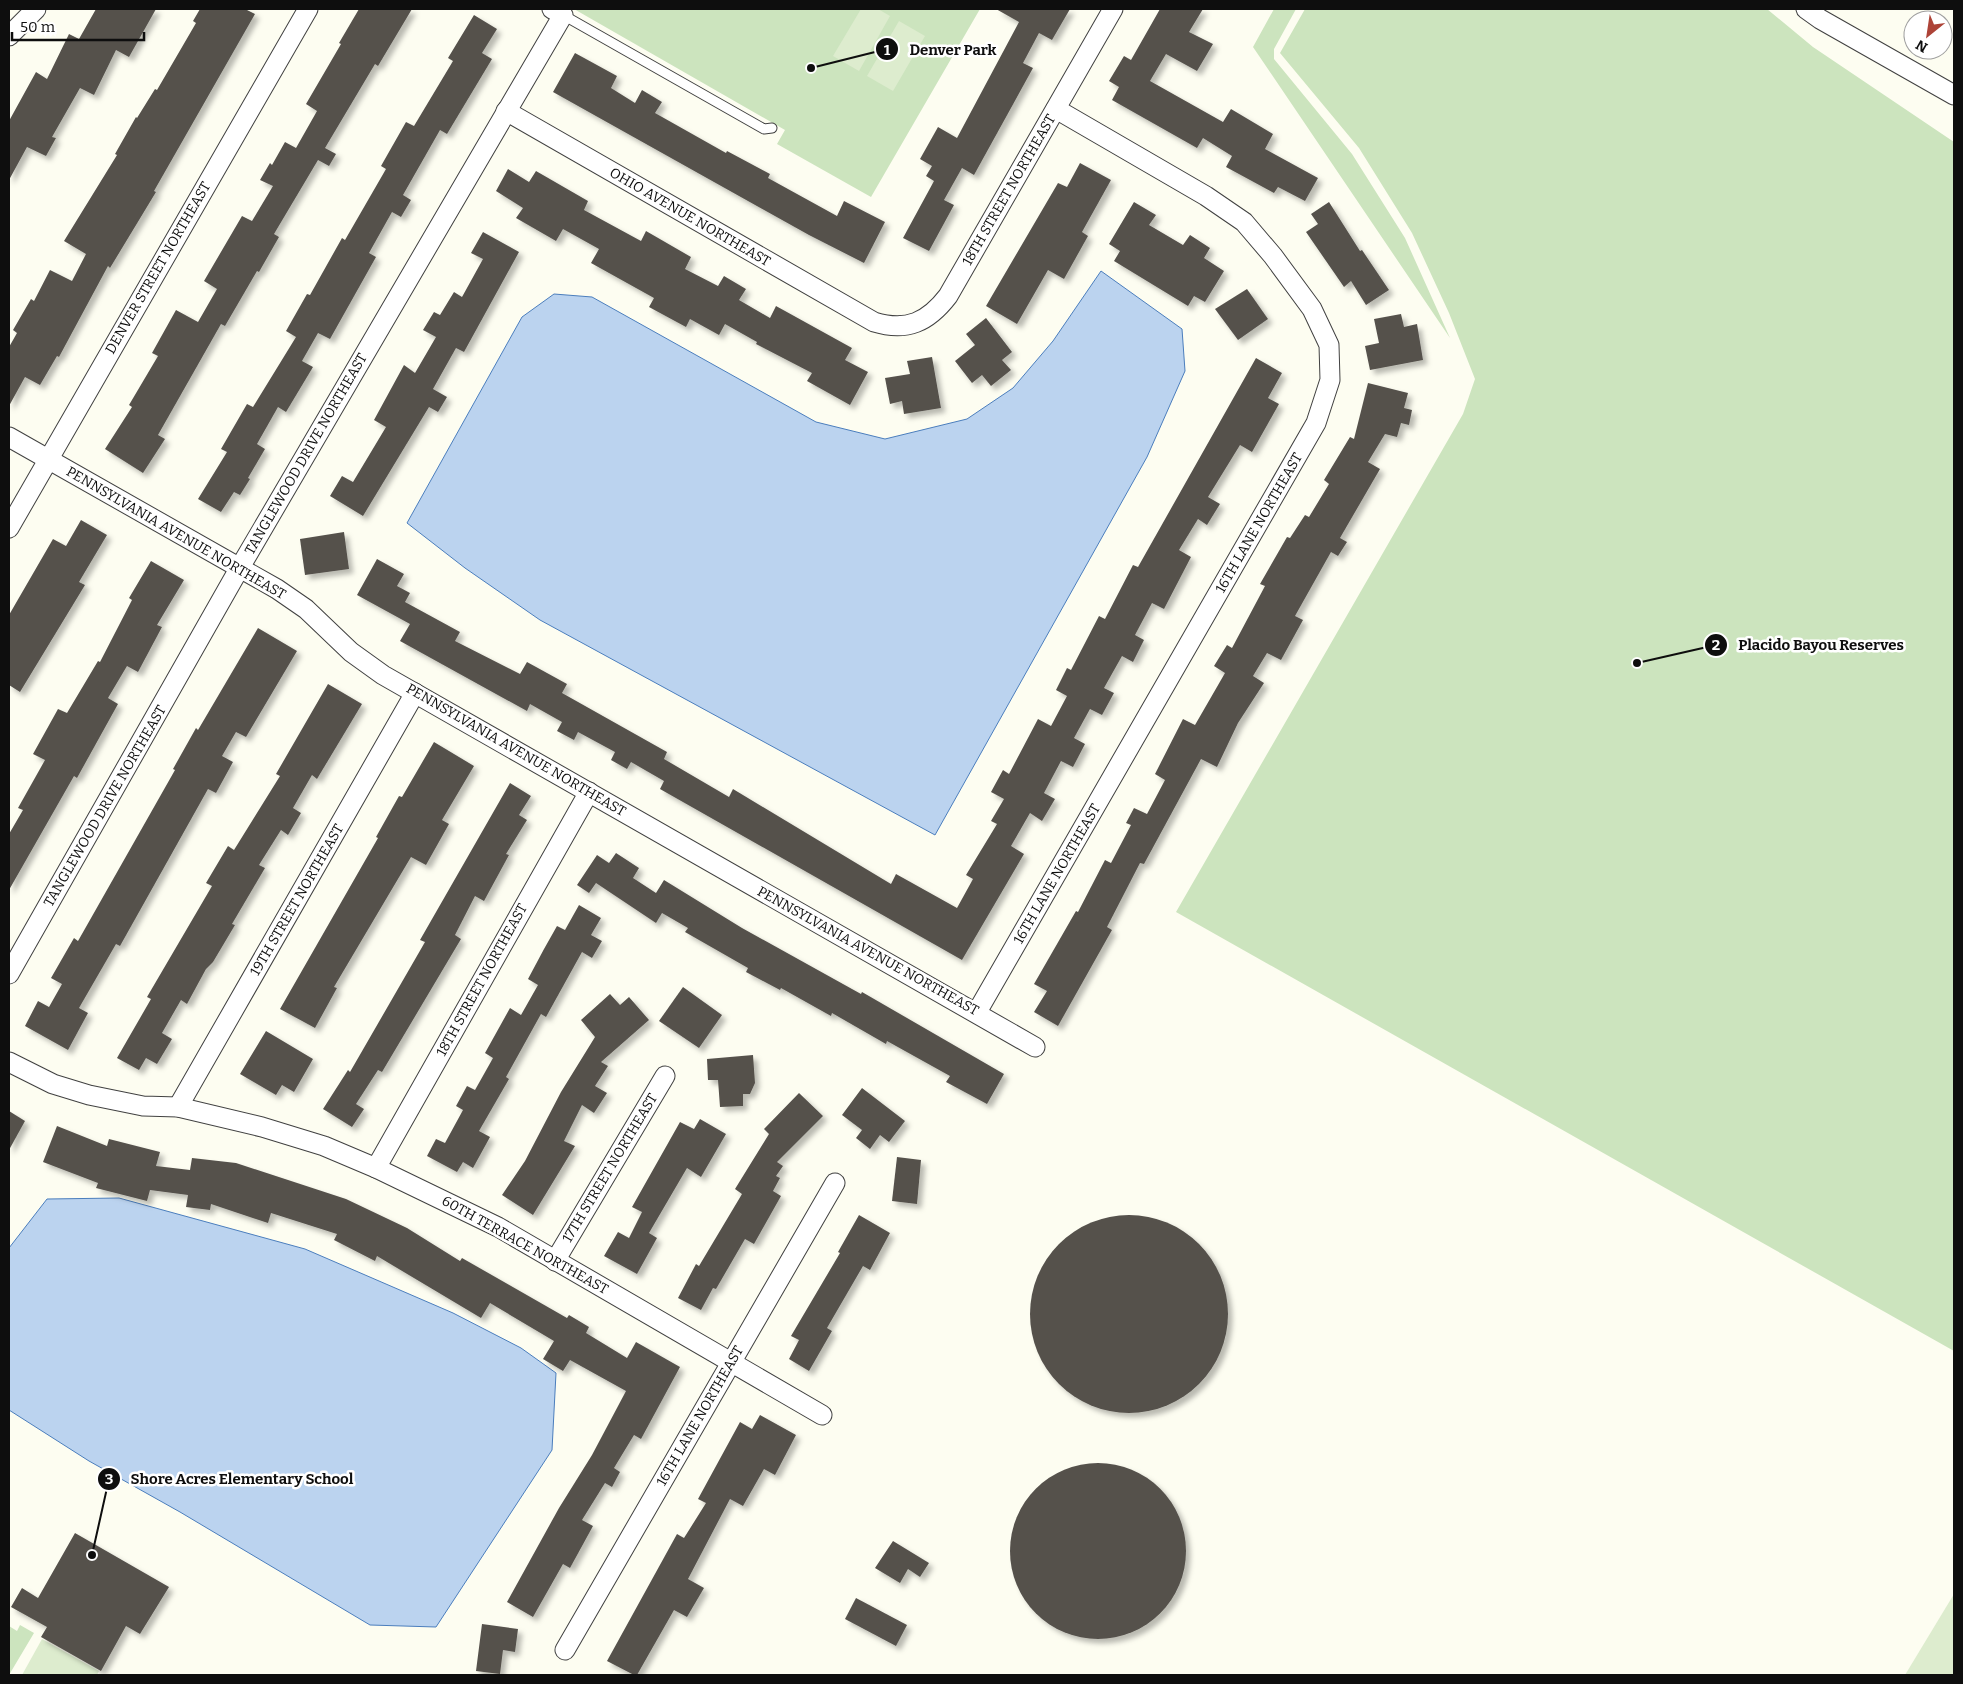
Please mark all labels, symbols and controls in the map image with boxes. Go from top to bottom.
scale bar [12,10,145,42]
north arrow [1903,10,1953,60]
text: 50 m [20,18,56,36]
callout: Denver Park [874,34,1006,64]
text: N [1913,36,1931,56]
text: 1 [884,41,891,59]
text: Denver Park [909,41,997,59]
street label: 18TH STREET NORTHEAST [959,111,1059,269]
street label: OHIO AVENUE NORTHEAST [607,164,773,270]
street label: DENVER STREET NORTHEAST [102,179,214,357]
street label: TANGLEWOOD DRIVE NORTHEAST [241,350,371,558]
street label: 16TH LANE NORTHEAST [1212,450,1306,596]
street label: PENNSYLVANIA AVENUE NORTHEAST [63,463,289,603]
callout: Placido Bayou Reserves [1703,630,1914,660]
text: 2 [1712,636,1720,654]
text: Placido Bayou Reserves [1738,636,1904,654]
street label: PENNSYLVANIA AVENUE NORTHEAST [403,680,629,820]
street label: TANGLEWOOD DRIVE NORTHEAST [40,702,170,910]
street label: 16TH LANE NORTHEAST [1010,801,1104,947]
street label: 19TH STREET NORTHEAST [247,821,347,979]
street label: PENNSYLVANIA AVENUE NORTHEAST [754,883,982,1019]
street label: 18TH STREET NORTHEAST [433,901,531,1059]
street label: 17TH STREET NORTHEAST [559,1090,661,1246]
street label: 60TH TERRACE NORTHEAST [439,1192,611,1298]
street label: 16TH LANE NORTHEAST [653,1343,747,1489]
callout: Shore Acres Elementary School [96,1464,364,1494]
text: 3 [105,1470,113,1488]
text: Shore Acres Elementary School [131,1470,354,1488]

